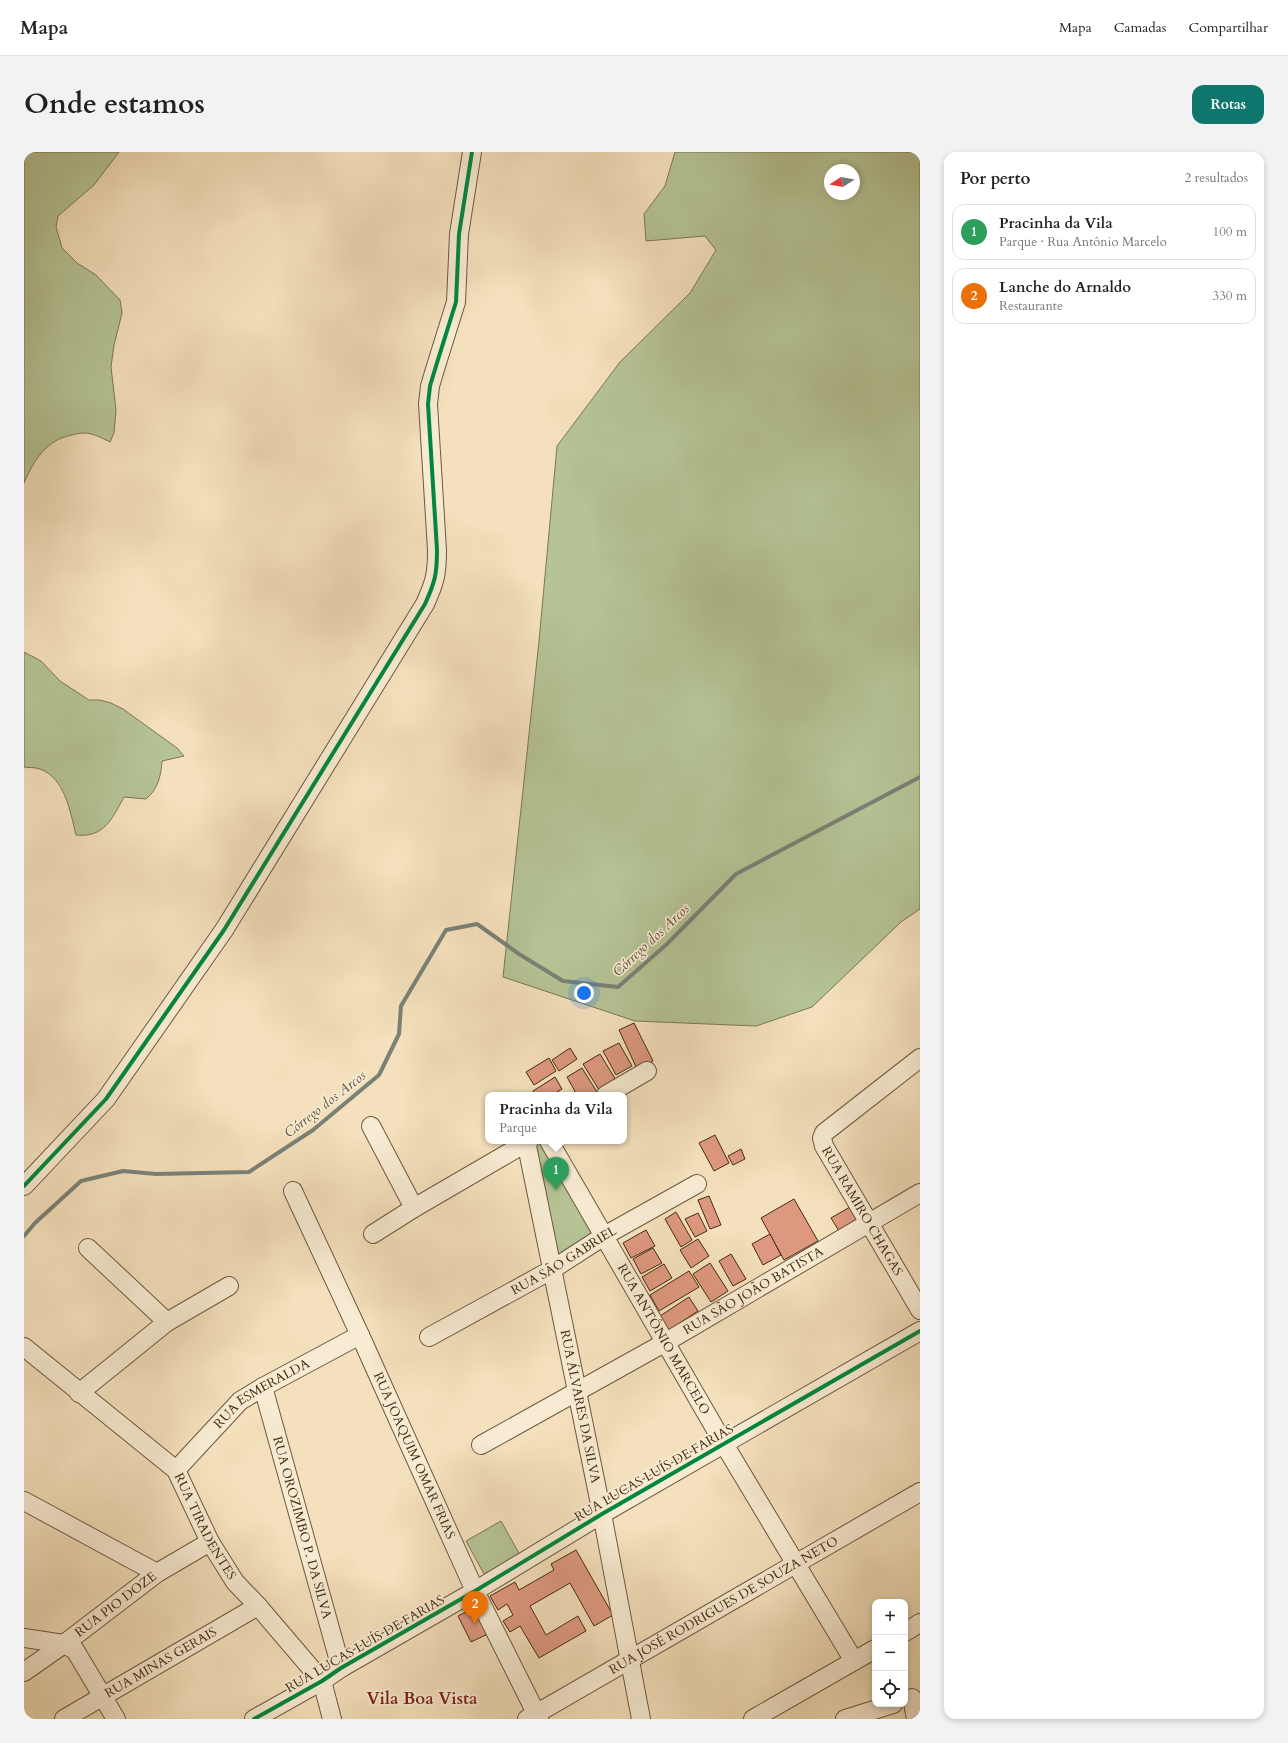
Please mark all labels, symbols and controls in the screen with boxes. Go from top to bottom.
text: Mapa [20,15,68,41]
text: Mapa [1059,18,1092,37]
text: Camadas [1114,18,1167,37]
text: Compartilhar [1189,18,1268,37]
text: Onde estamos [24,85,205,123]
button: Rotas [1192,85,1264,124]
north arrow [824,164,860,200]
text: Por perto [960,167,1030,190]
text: 2 resultados [1184,169,1248,187]
text: Pracinha da Vila [999,213,1113,233]
text: 1 [971,223,977,241]
text: 100 m [1213,223,1247,241]
text: Parque · Rua Antônio Marcelo [999,233,1167,251]
text: Lanche do Arnaldo [999,277,1131,297]
text: 2 [971,287,977,305]
text: 330 m [1213,287,1247,305]
text: Restaurante [999,297,1063,315]
water label: Córrego dos Arcos [608,899,694,981]
your location [574,983,594,1003]
water label: Córrego dos Arcos [280,1066,370,1142]
popup [485,1092,627,1144]
text: Pracinha da Vila [499,1099,613,1119]
text: Parque [499,1119,537,1137]
street label: RUA RAMIRO CHAGAS [817,1143,907,1279]
pin: 1 [543,1157,569,1190]
street label: RUA SÃO GABRIEL [508,1222,620,1299]
street label: RUA SÃO JOÃO BATISTA [680,1242,828,1339]
street label: RUA ANTÔNIO MARCELO [613,1261,714,1418]
street label: RUA ÁLVARES DA SILVA [556,1328,605,1486]
street label: RUA ESMERALDA [210,1354,313,1433]
street label: RUA JOAQUIM OMAR FRIAS [369,1369,460,1542]
street label: RUA LUCAS LUÍS DE FARIAS [571,1420,737,1526]
street label: RUA OROZIMBO P. DA SILVA [268,1434,336,1622]
street label: RUA TIRADENTES [170,1470,240,1583]
street label: RUA JOSÉ RODRIGUES DE SOUZA NETO [606,1532,841,1679]
street label: RUA PIO DOZE [71,1567,160,1641]
street label: RUA LUCAS LUÍS DE FARIAS [282,1591,448,1697]
pin: 2 [462,1591,488,1624]
map controls [872,1599,908,1707]
button: + [872,1599,908,1635]
street label: RUA MINAS GERAIS [101,1623,220,1702]
button: − [872,1635,908,1671]
button: locate [872,1671,908,1707]
district label: Vila Boa Vista [367,1687,478,1710]

